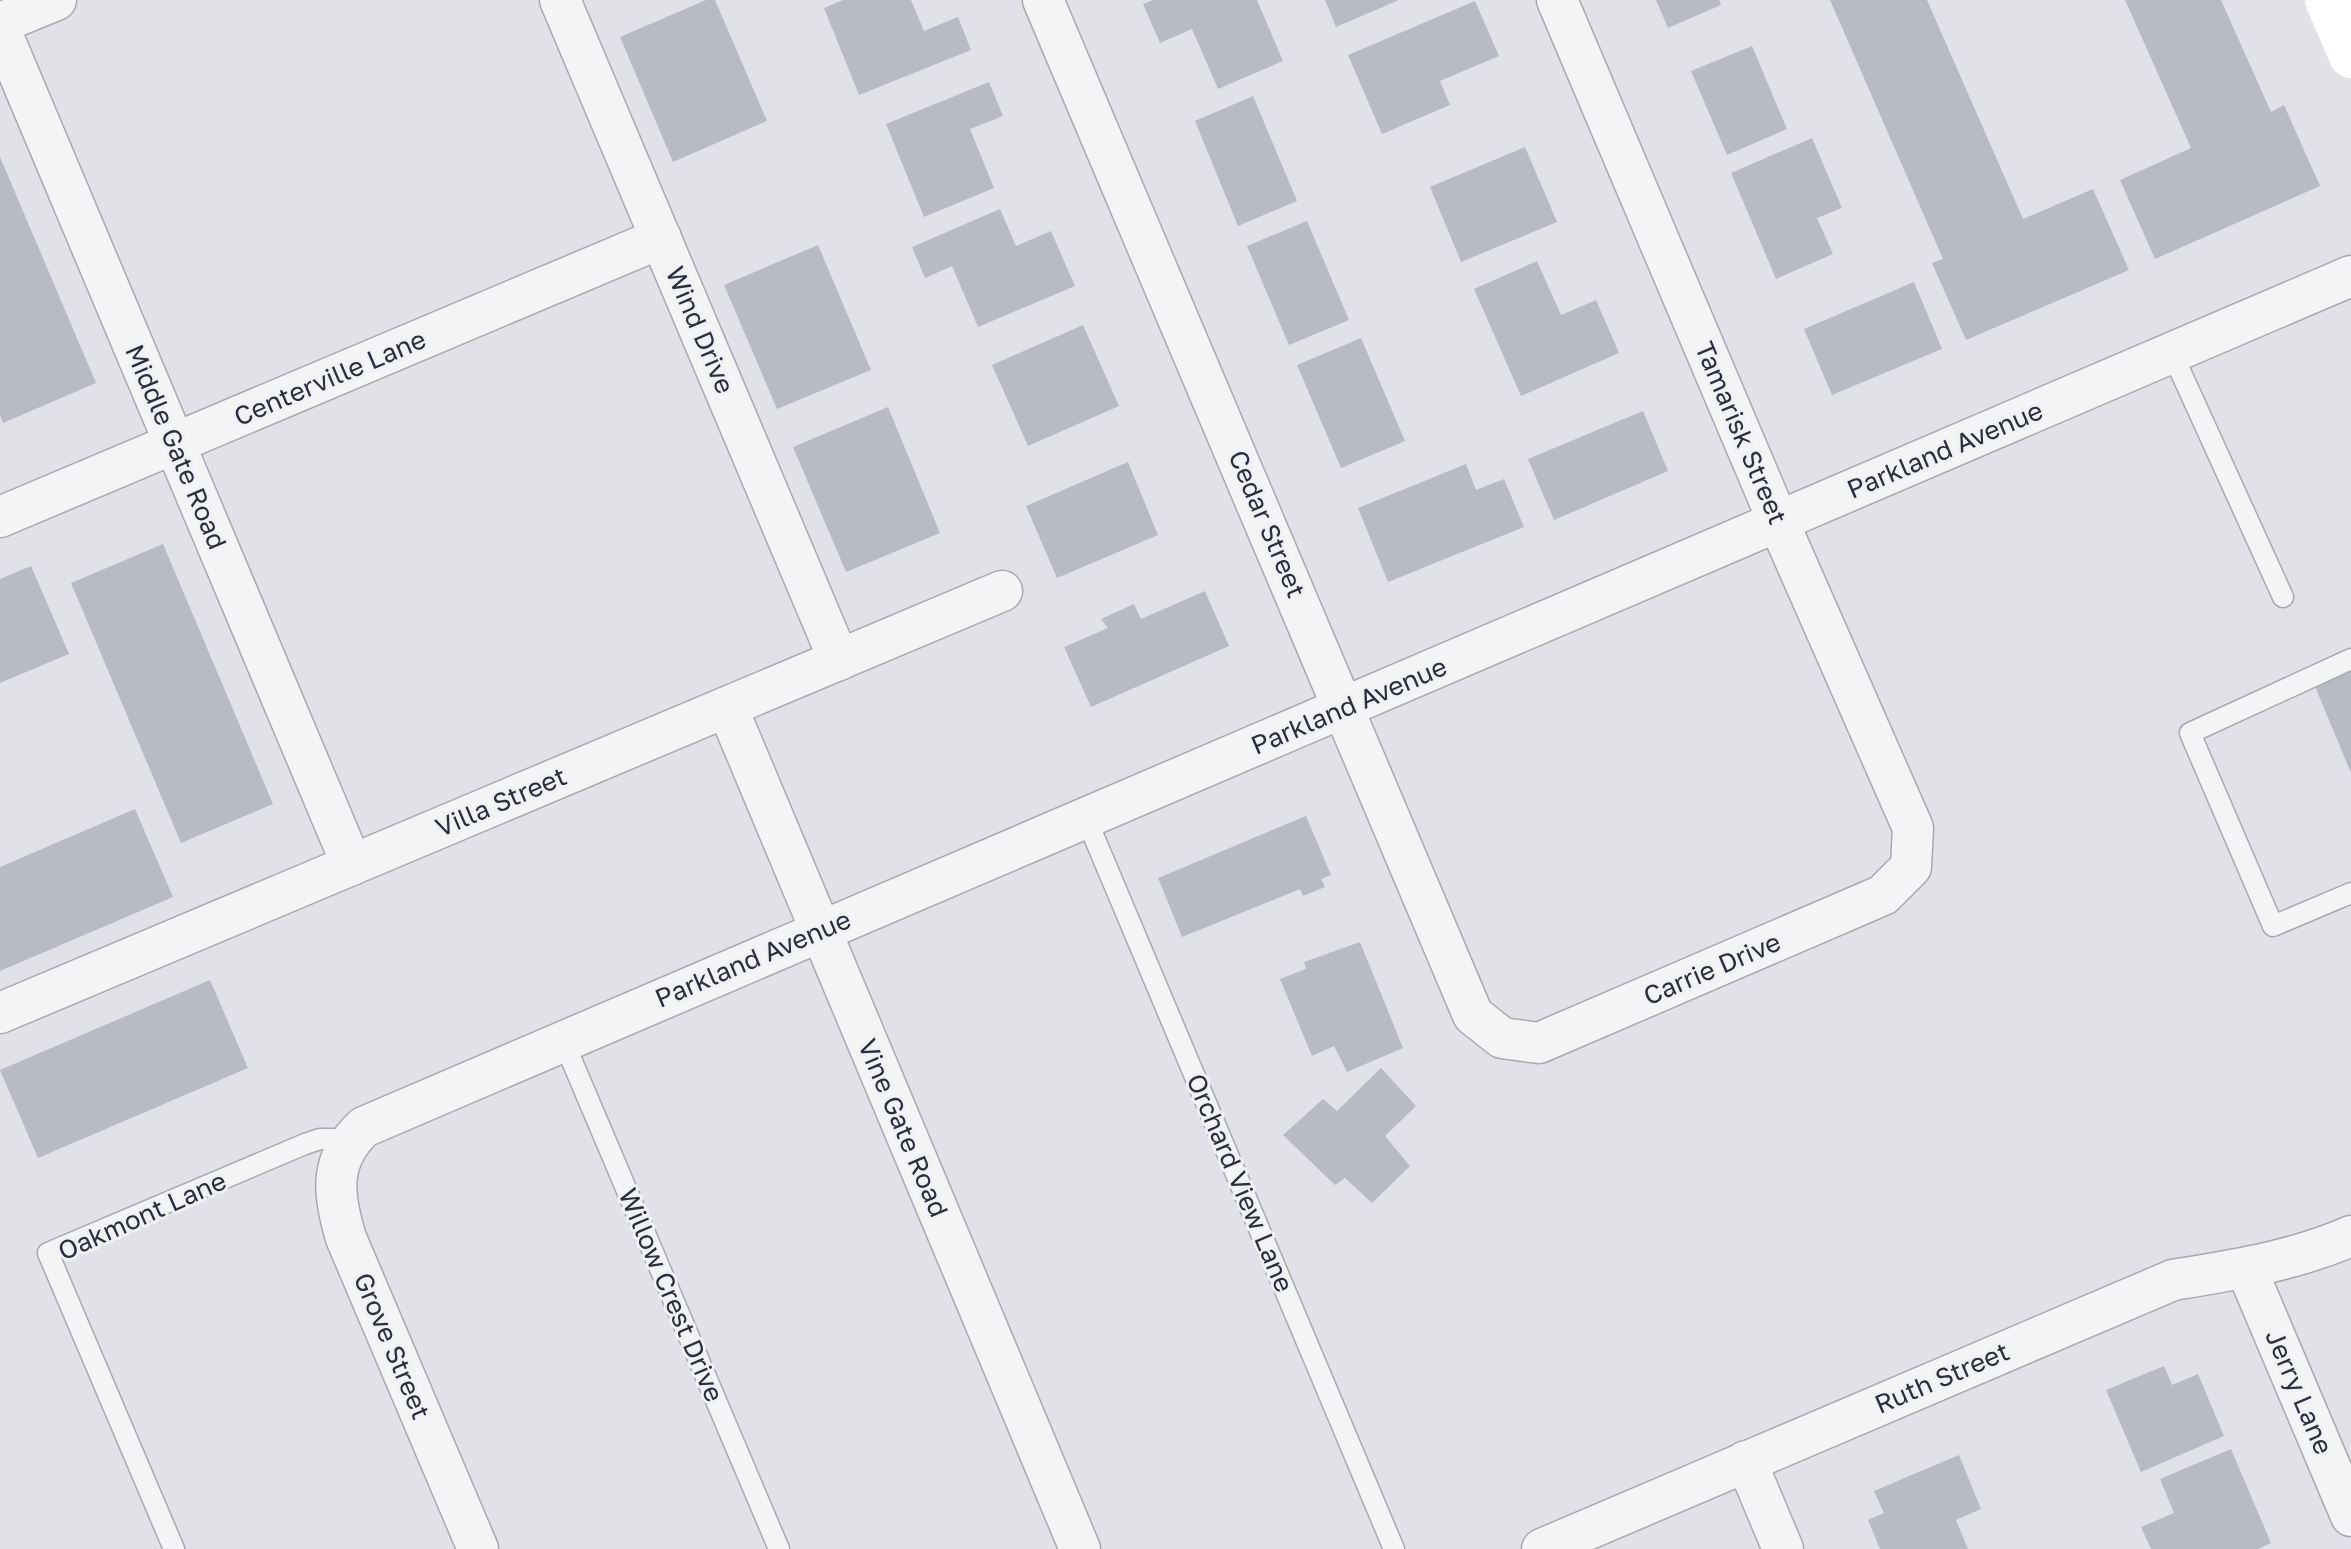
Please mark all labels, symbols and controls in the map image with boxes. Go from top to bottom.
street label: Wind Drive [660,262,741,398]
street label: Centerville Lane [229,323,430,432]
street label: Tamarisk Street [1689,337,1794,529]
street label: Middle Gate Road [119,340,234,554]
street label: Parkland Avenue [1842,394,2047,505]
street label: Cedar Street [1223,445,1312,602]
street label: Parkland Avenue [1246,650,1451,761]
street label: Villa Street [431,760,571,843]
street label: Parkland Avenue [650,903,855,1014]
street label: Carrie Drive [1639,926,1785,1011]
street label: Vine Gate Road [852,1034,955,1221]
street label: Orchard View Lane [1180,1069,1300,1297]
street label: Oakmont Lane [53,1165,231,1266]
street label: Willow Crest Drive [612,1183,730,1406]
street label: Grove Street [348,1268,437,1424]
street label: Jerry Lane [2259,1325,2340,1459]
street label: Ruth Street [1870,1335,2014,1420]

